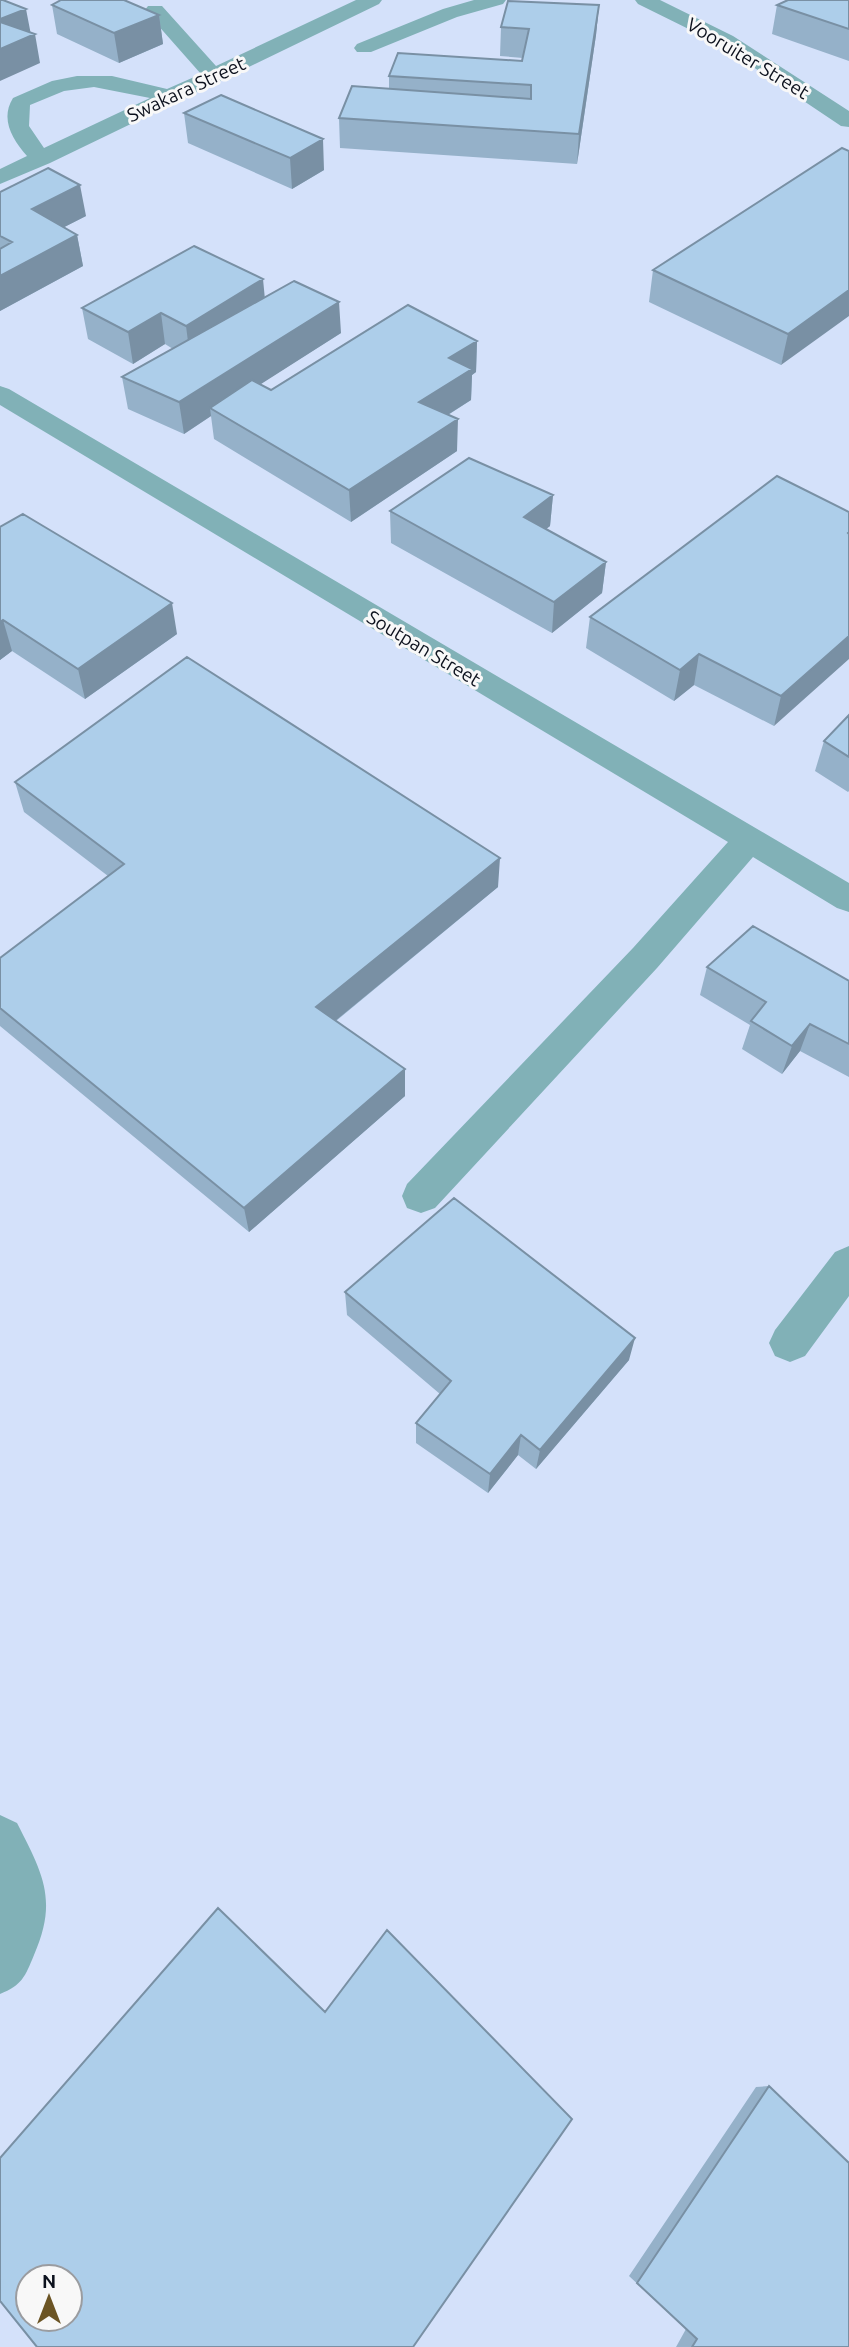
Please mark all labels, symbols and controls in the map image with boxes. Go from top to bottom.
street label: Vooruiter Street [683,13,814,103]
street label: Swakara Street [123,52,249,126]
street label: Soutpan Street [363,605,485,691]
north arrow [14,2263,84,2333]
text: N [42,2270,56,2292]

